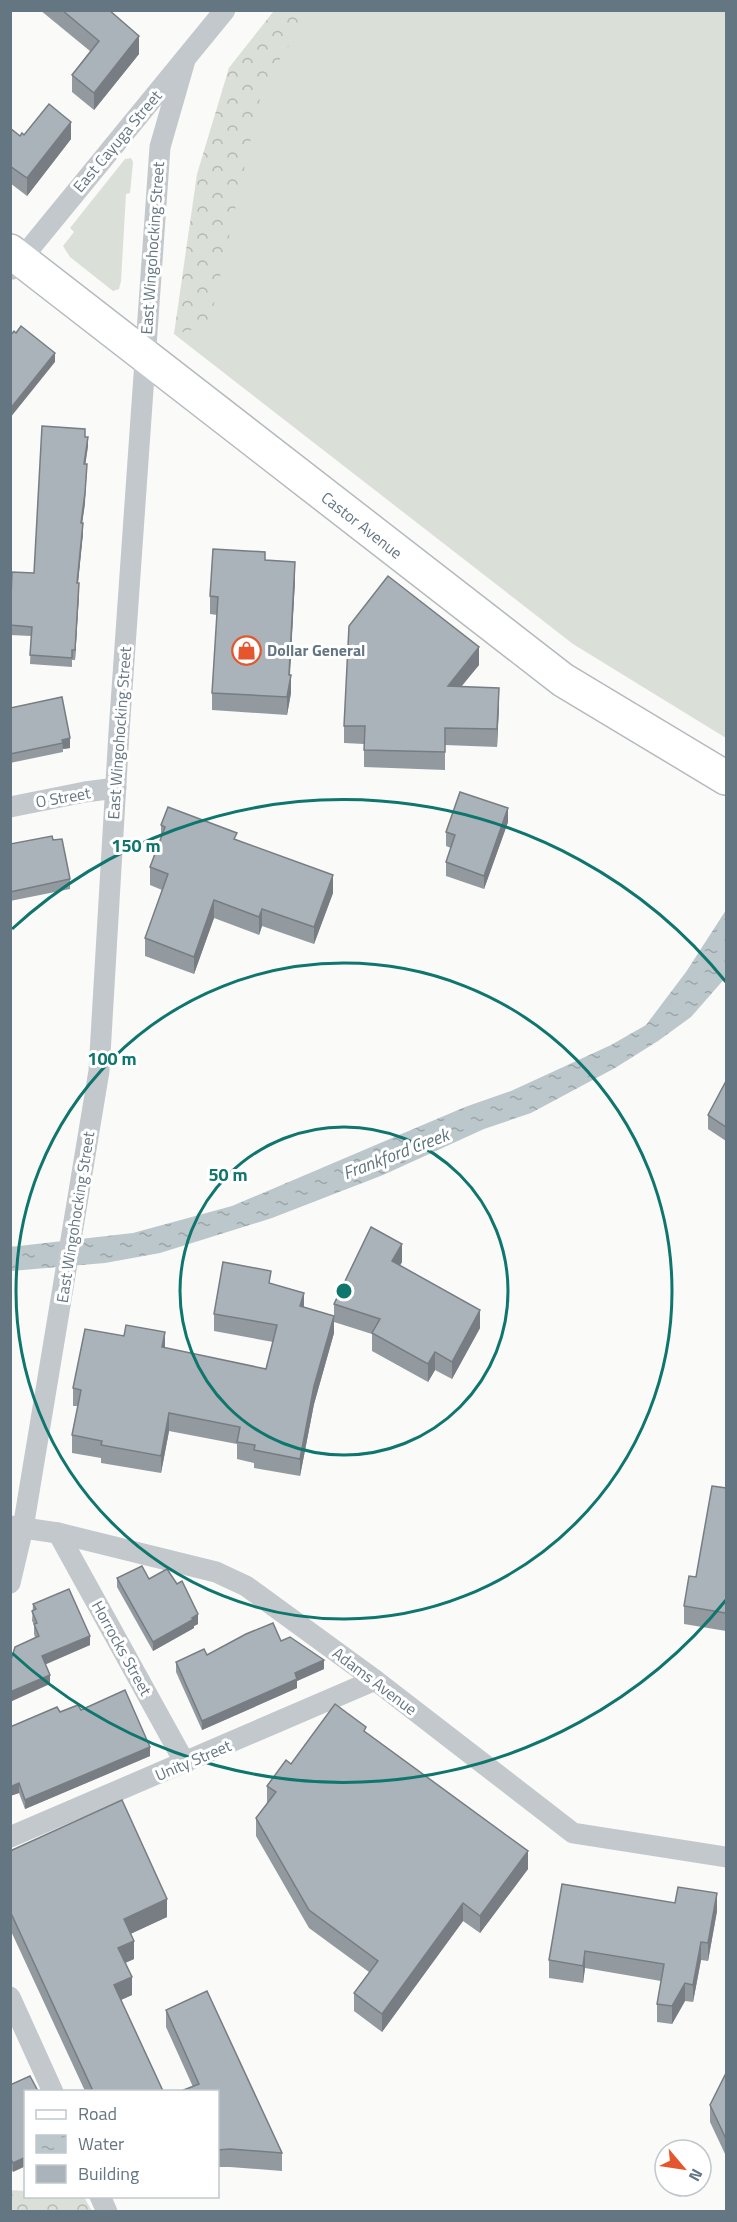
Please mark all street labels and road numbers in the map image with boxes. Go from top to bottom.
street label: East Cayuga Street [67,84,167,197]
street label: East Wingohocking Street [134,160,170,335]
street label: Castor Avenue [316,486,408,564]
street label: East Wingohocking Street [101,645,137,820]
street label: O Street [34,780,93,814]
street label: East Wingohocking Street [50,1129,100,1304]
street label: Horrocks Street [86,1596,158,1700]
street label: Adams Avenue [328,1641,422,1721]
street label: Unity Street [151,1733,235,1787]

